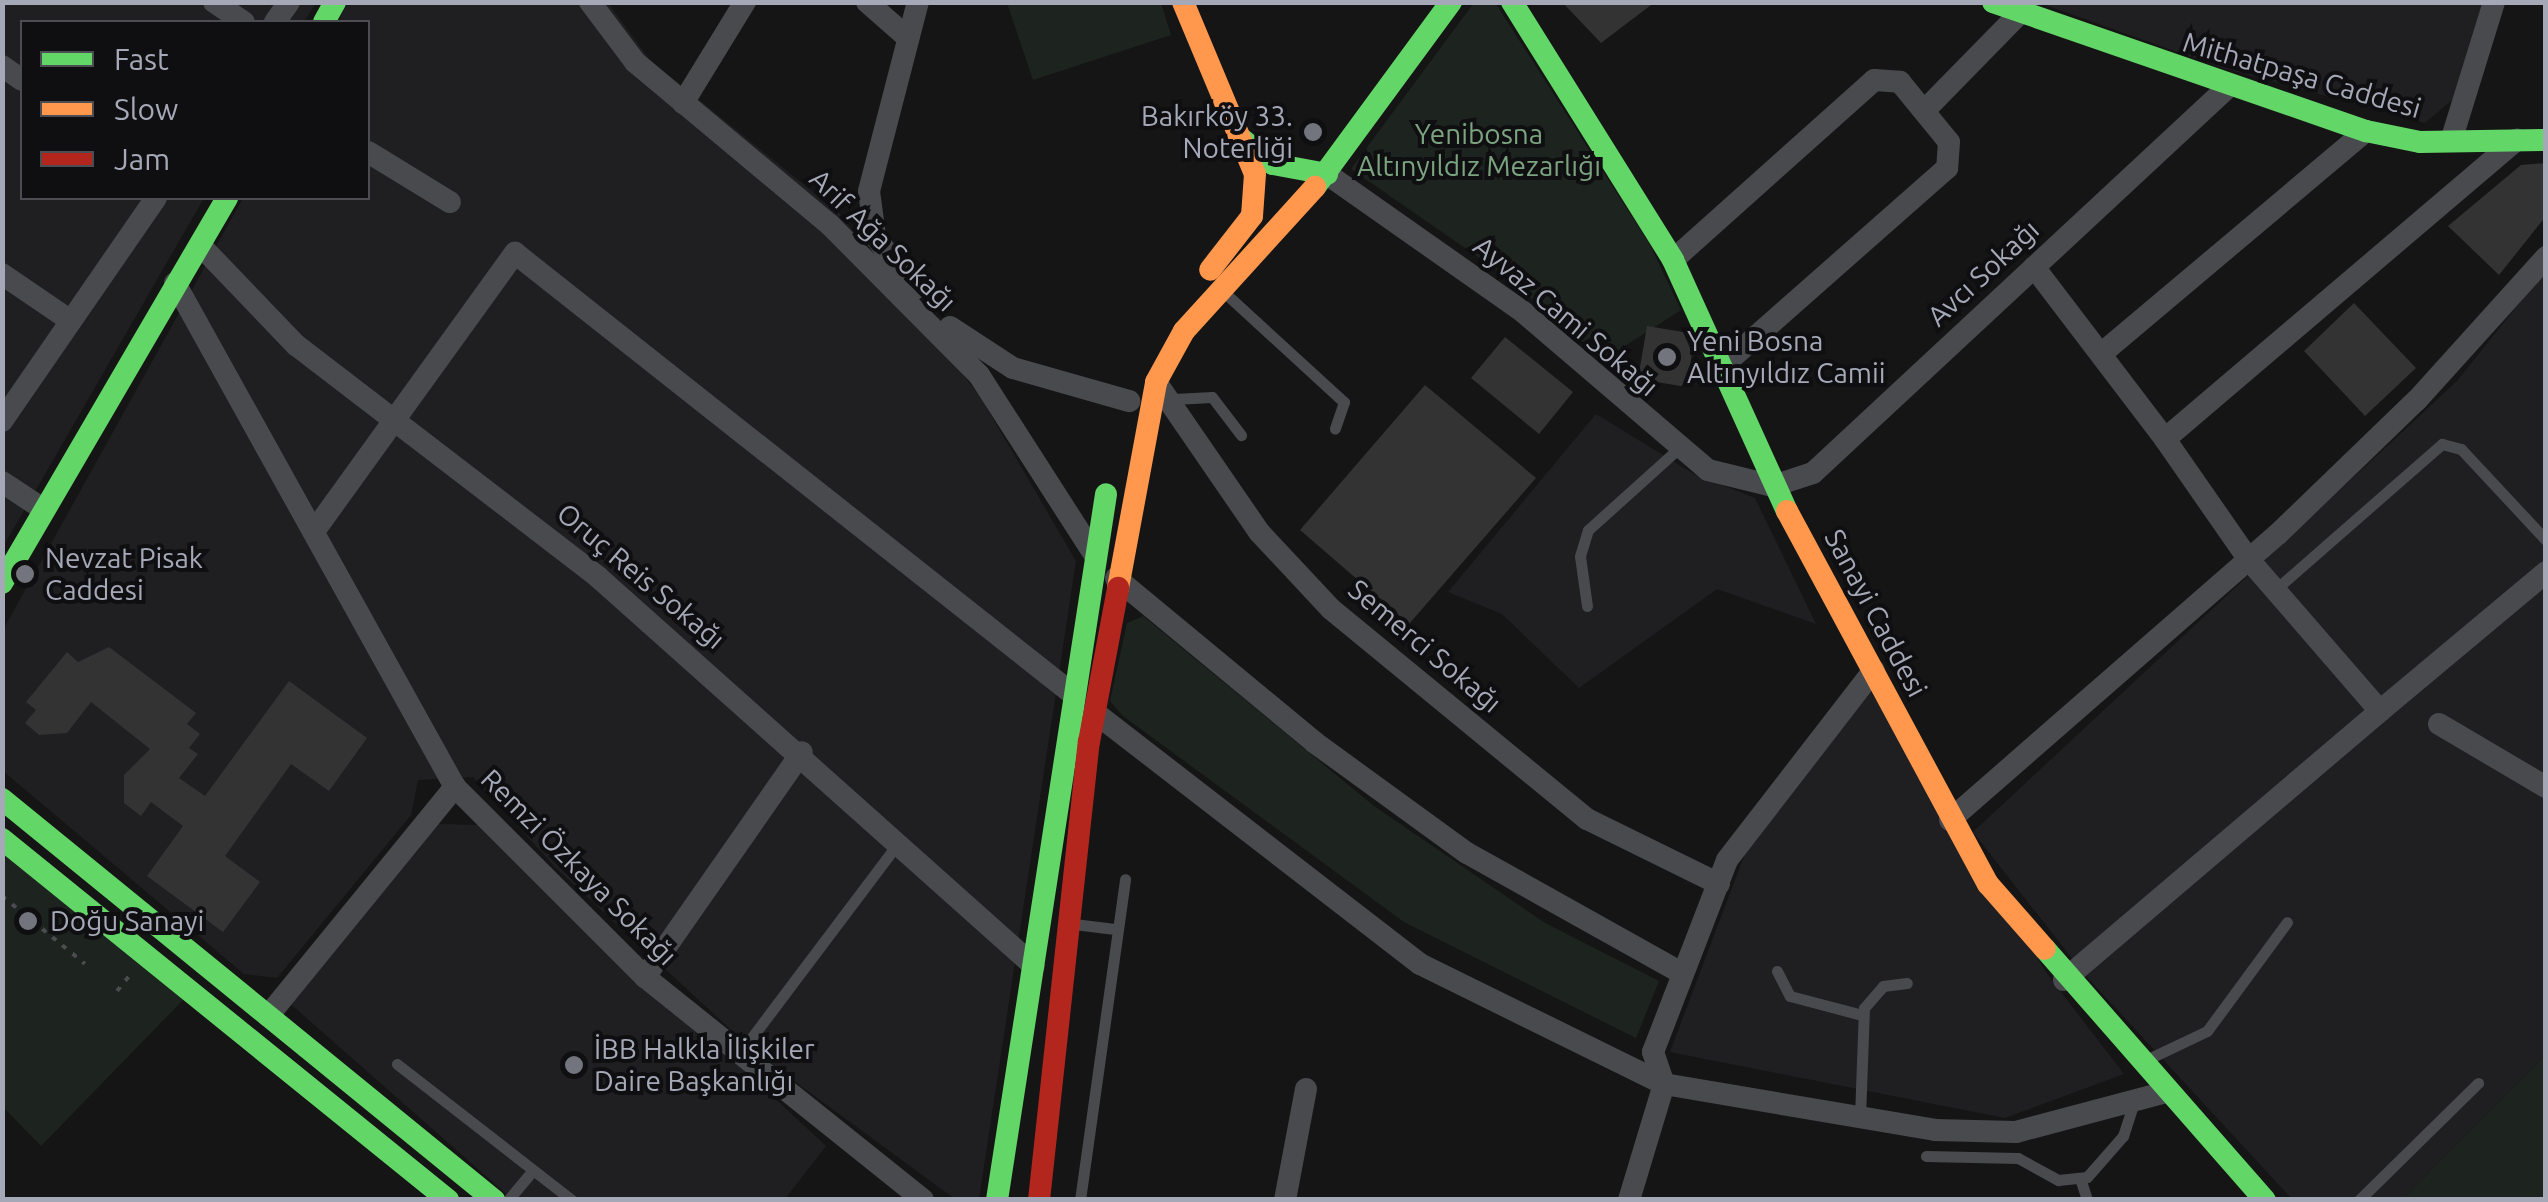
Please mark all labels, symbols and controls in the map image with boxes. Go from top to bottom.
legend [20,20,370,200]
street label: Mithatpaşa Caddesi [2179,25,2425,125]
text: Fast [114,42,169,76]
text: Slow [114,92,178,126]
place label: Bakırköy 33. Noterliği [1141,99,1293,165]
park label: Yenibosna Altınyıldız Mezarlığı [1357,117,1601,183]
marker: Bakırköy 33. Noterliği [1302,121,1324,143]
text: Jam [114,142,170,176]
street label: Arif Ağa Sokağı [803,162,963,318]
street label: Avcı Sokağı [1920,213,2046,333]
street label: Ayvaz Cami Sokağı [1467,229,1665,403]
place label: Yeni Bosna Altınyıldız Camii [1687,324,1886,390]
marker: Yeni Bosna Altınyıldız Camii [1656,346,1678,368]
street label: Oruç Reis Sokağı [550,496,732,656]
street label: Sanayi Caddesi [1818,523,1934,703]
place label: Nevzat Pisak Caddesi [45,541,203,607]
marker: Nevzat Pisak Caddesi [14,563,36,585]
street label: Semerci Sokağı [1342,572,1508,720]
street label: Remzi Özkaya Sokağı [474,762,684,972]
place label: Doğu Sanayi [50,904,204,938]
marker: Doğu Sanayi [15,908,41,934]
place label: İBB Halkla İlişkiler Daire Başkanlığı [594,1032,815,1098]
marker: İBB Halkla İlişkiler Daire Başkanlığı [563,1054,585,1076]

